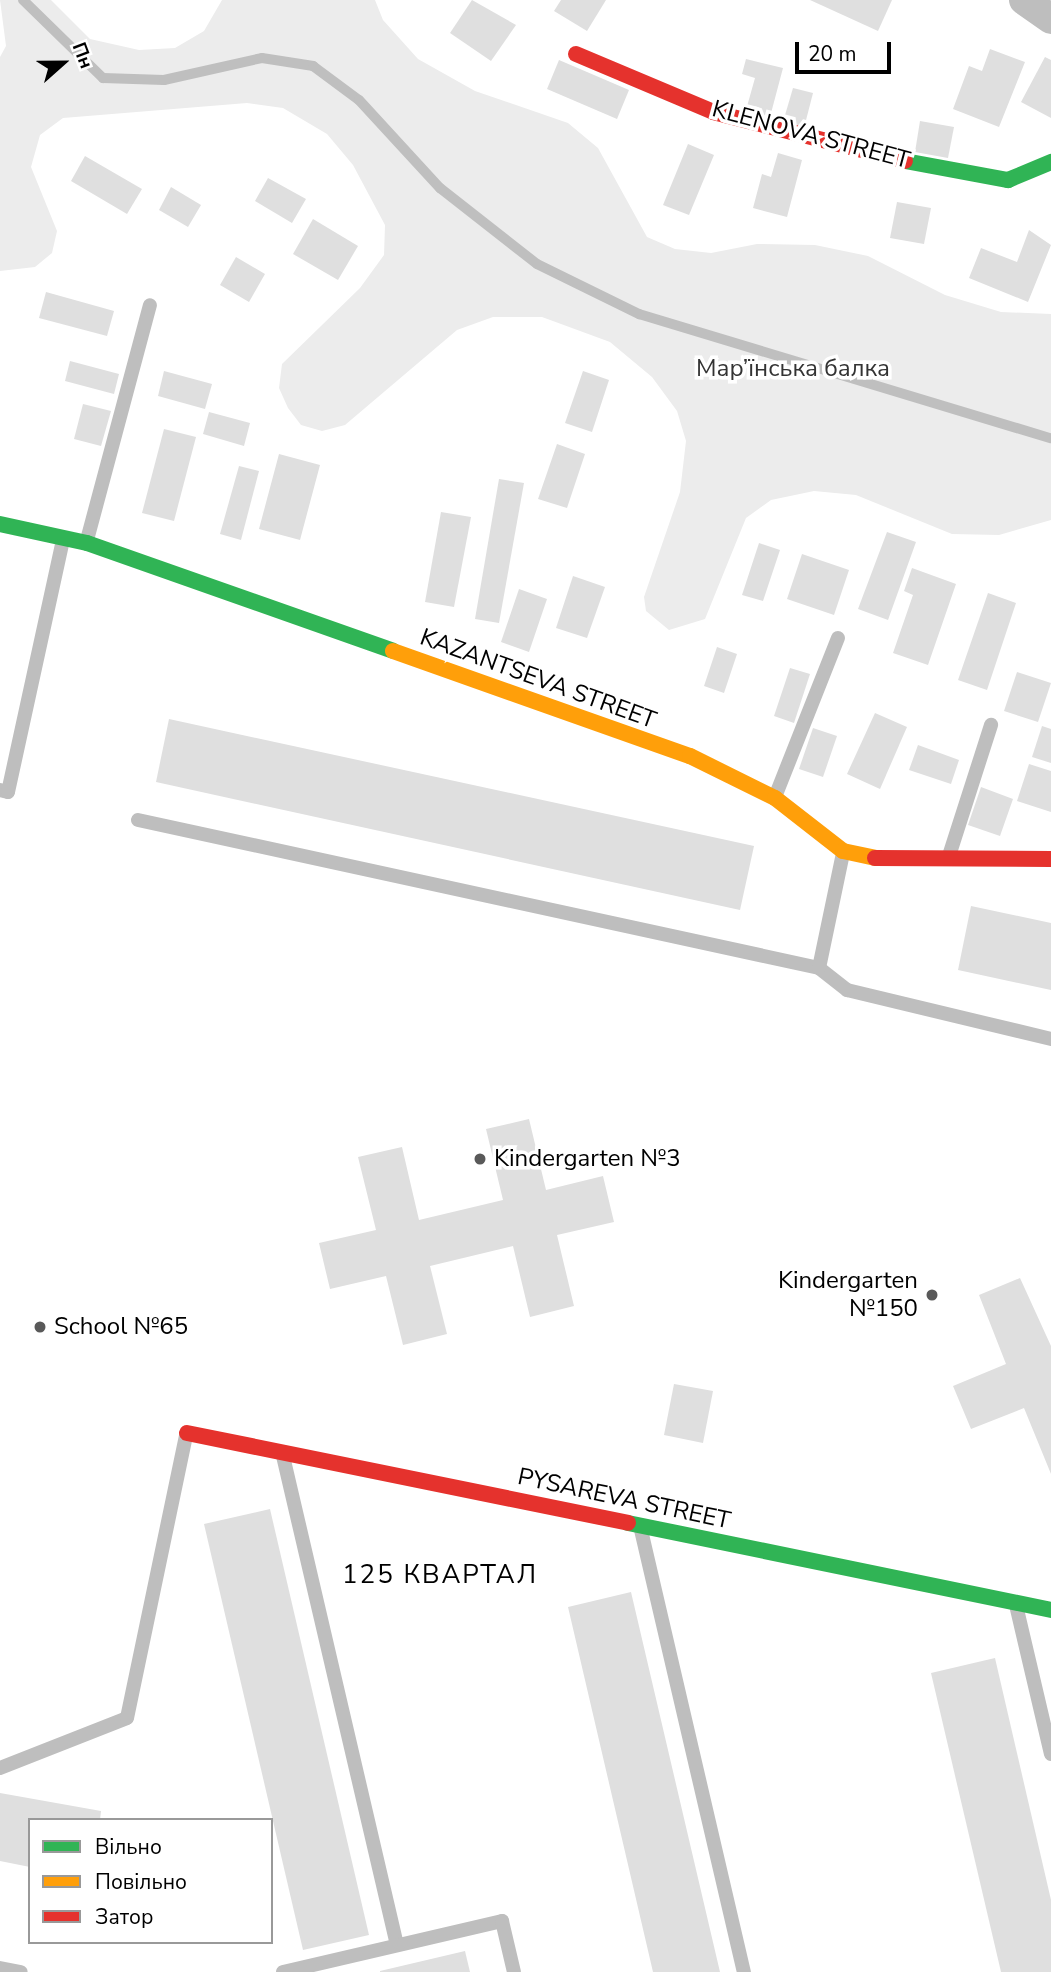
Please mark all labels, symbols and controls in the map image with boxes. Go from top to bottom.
north arrow [28,28,98,98]
scale bar [799,28,895,72]
text: Пн [66,39,99,72]
text: 20 m [808,40,857,68]
street label: KLENOVA STREET [709,95,913,175]
park label: Мар’їнська балка [696,355,890,383]
street label: KAZANTSEVA STREET [416,623,660,735]
place label: Kindergarten №3 [494,1145,681,1173]
marker: Kindergarten №3 [472,1151,488,1167]
place label: Kindergarten №150 [778,1267,918,1323]
marker: Kindergarten №150 [924,1287,940,1303]
place label: School №65 [54,1313,188,1341]
marker: School №65 [32,1319,48,1335]
street label: PYSAREVA STREET [515,1462,733,1536]
district label: 125 КВАРТАЛ [343,1559,537,1591]
legend [28,1818,273,1944]
text: Вільно [95,1833,162,1861]
text: Повільно [95,1868,187,1896]
text: Затор [95,1903,153,1931]

